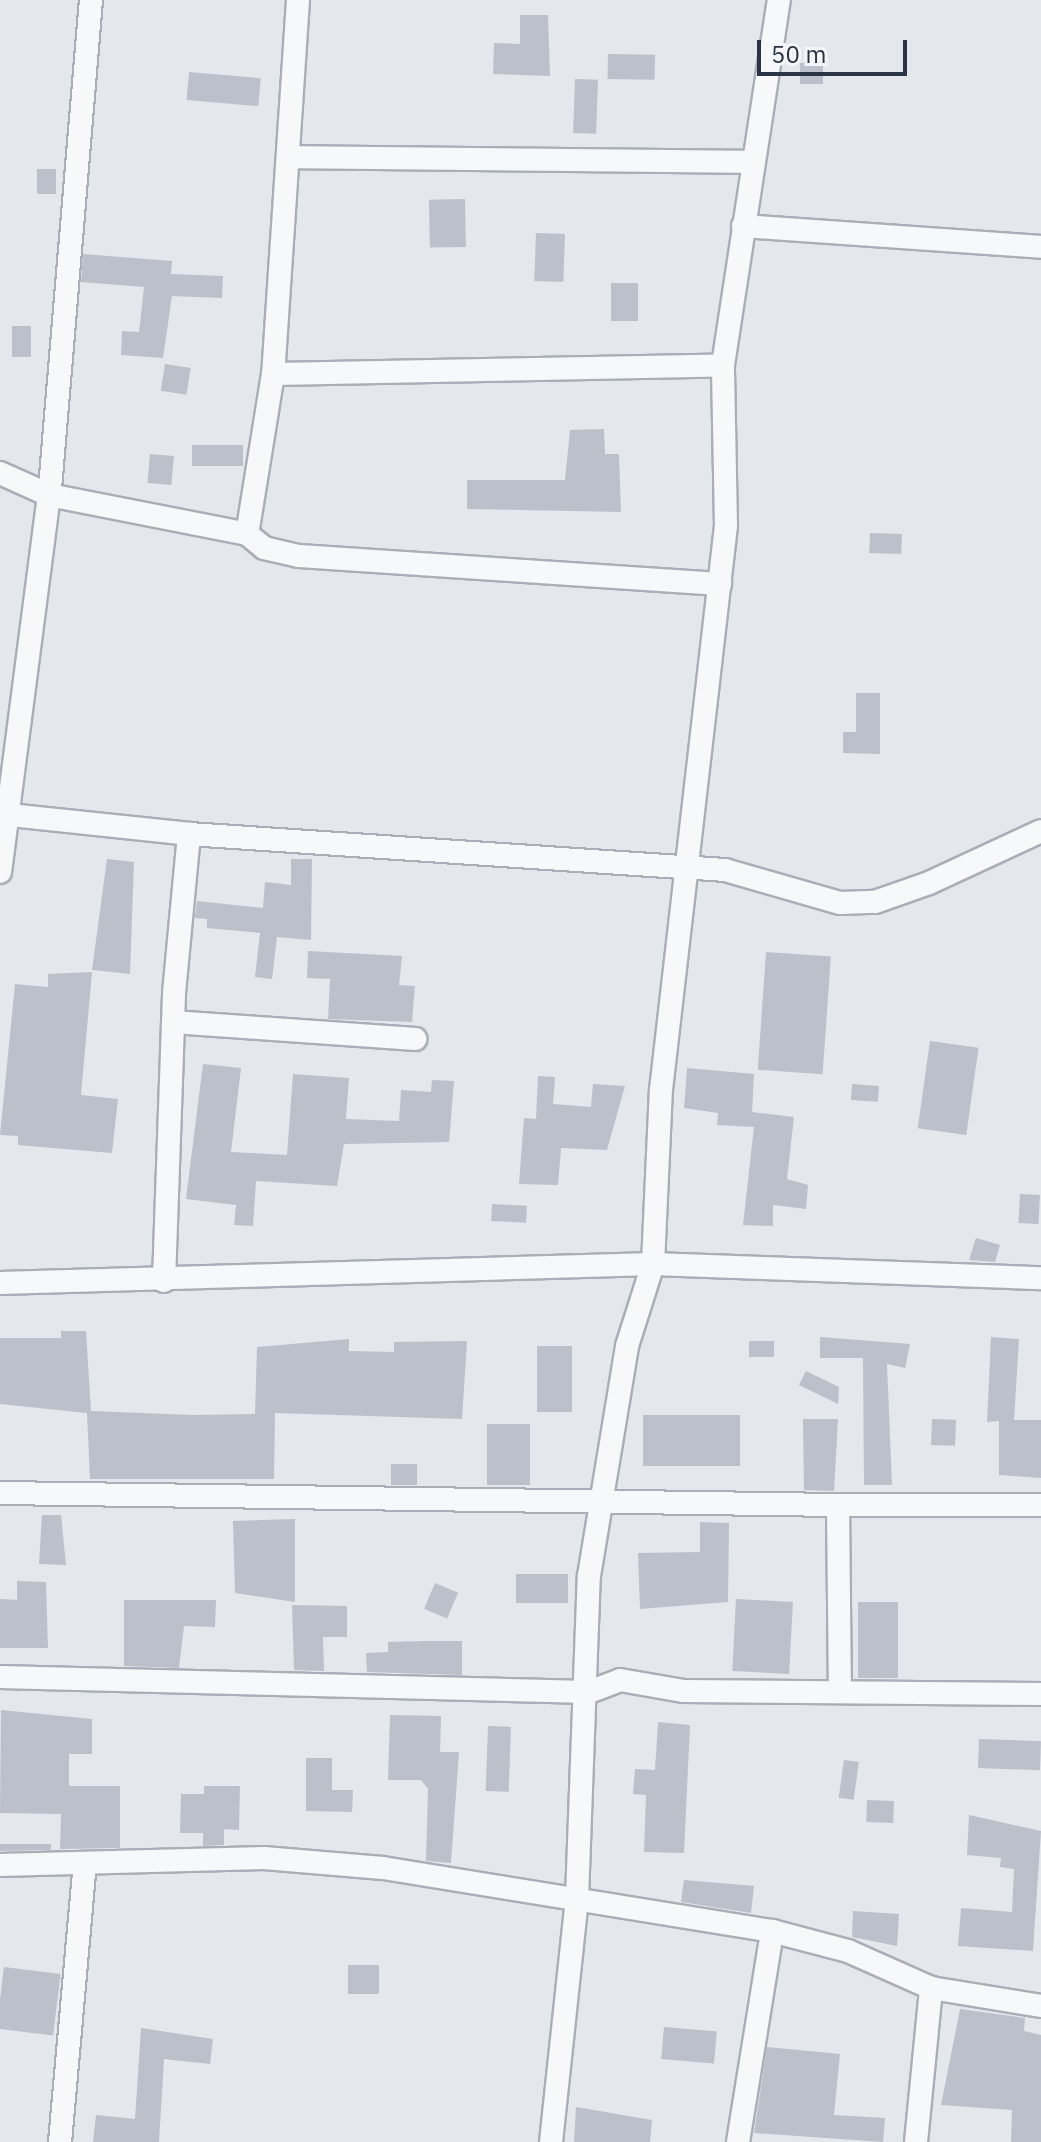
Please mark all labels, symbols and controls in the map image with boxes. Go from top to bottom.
scale bar [761,24,911,74]
text: 50 m [771,38,826,70]

